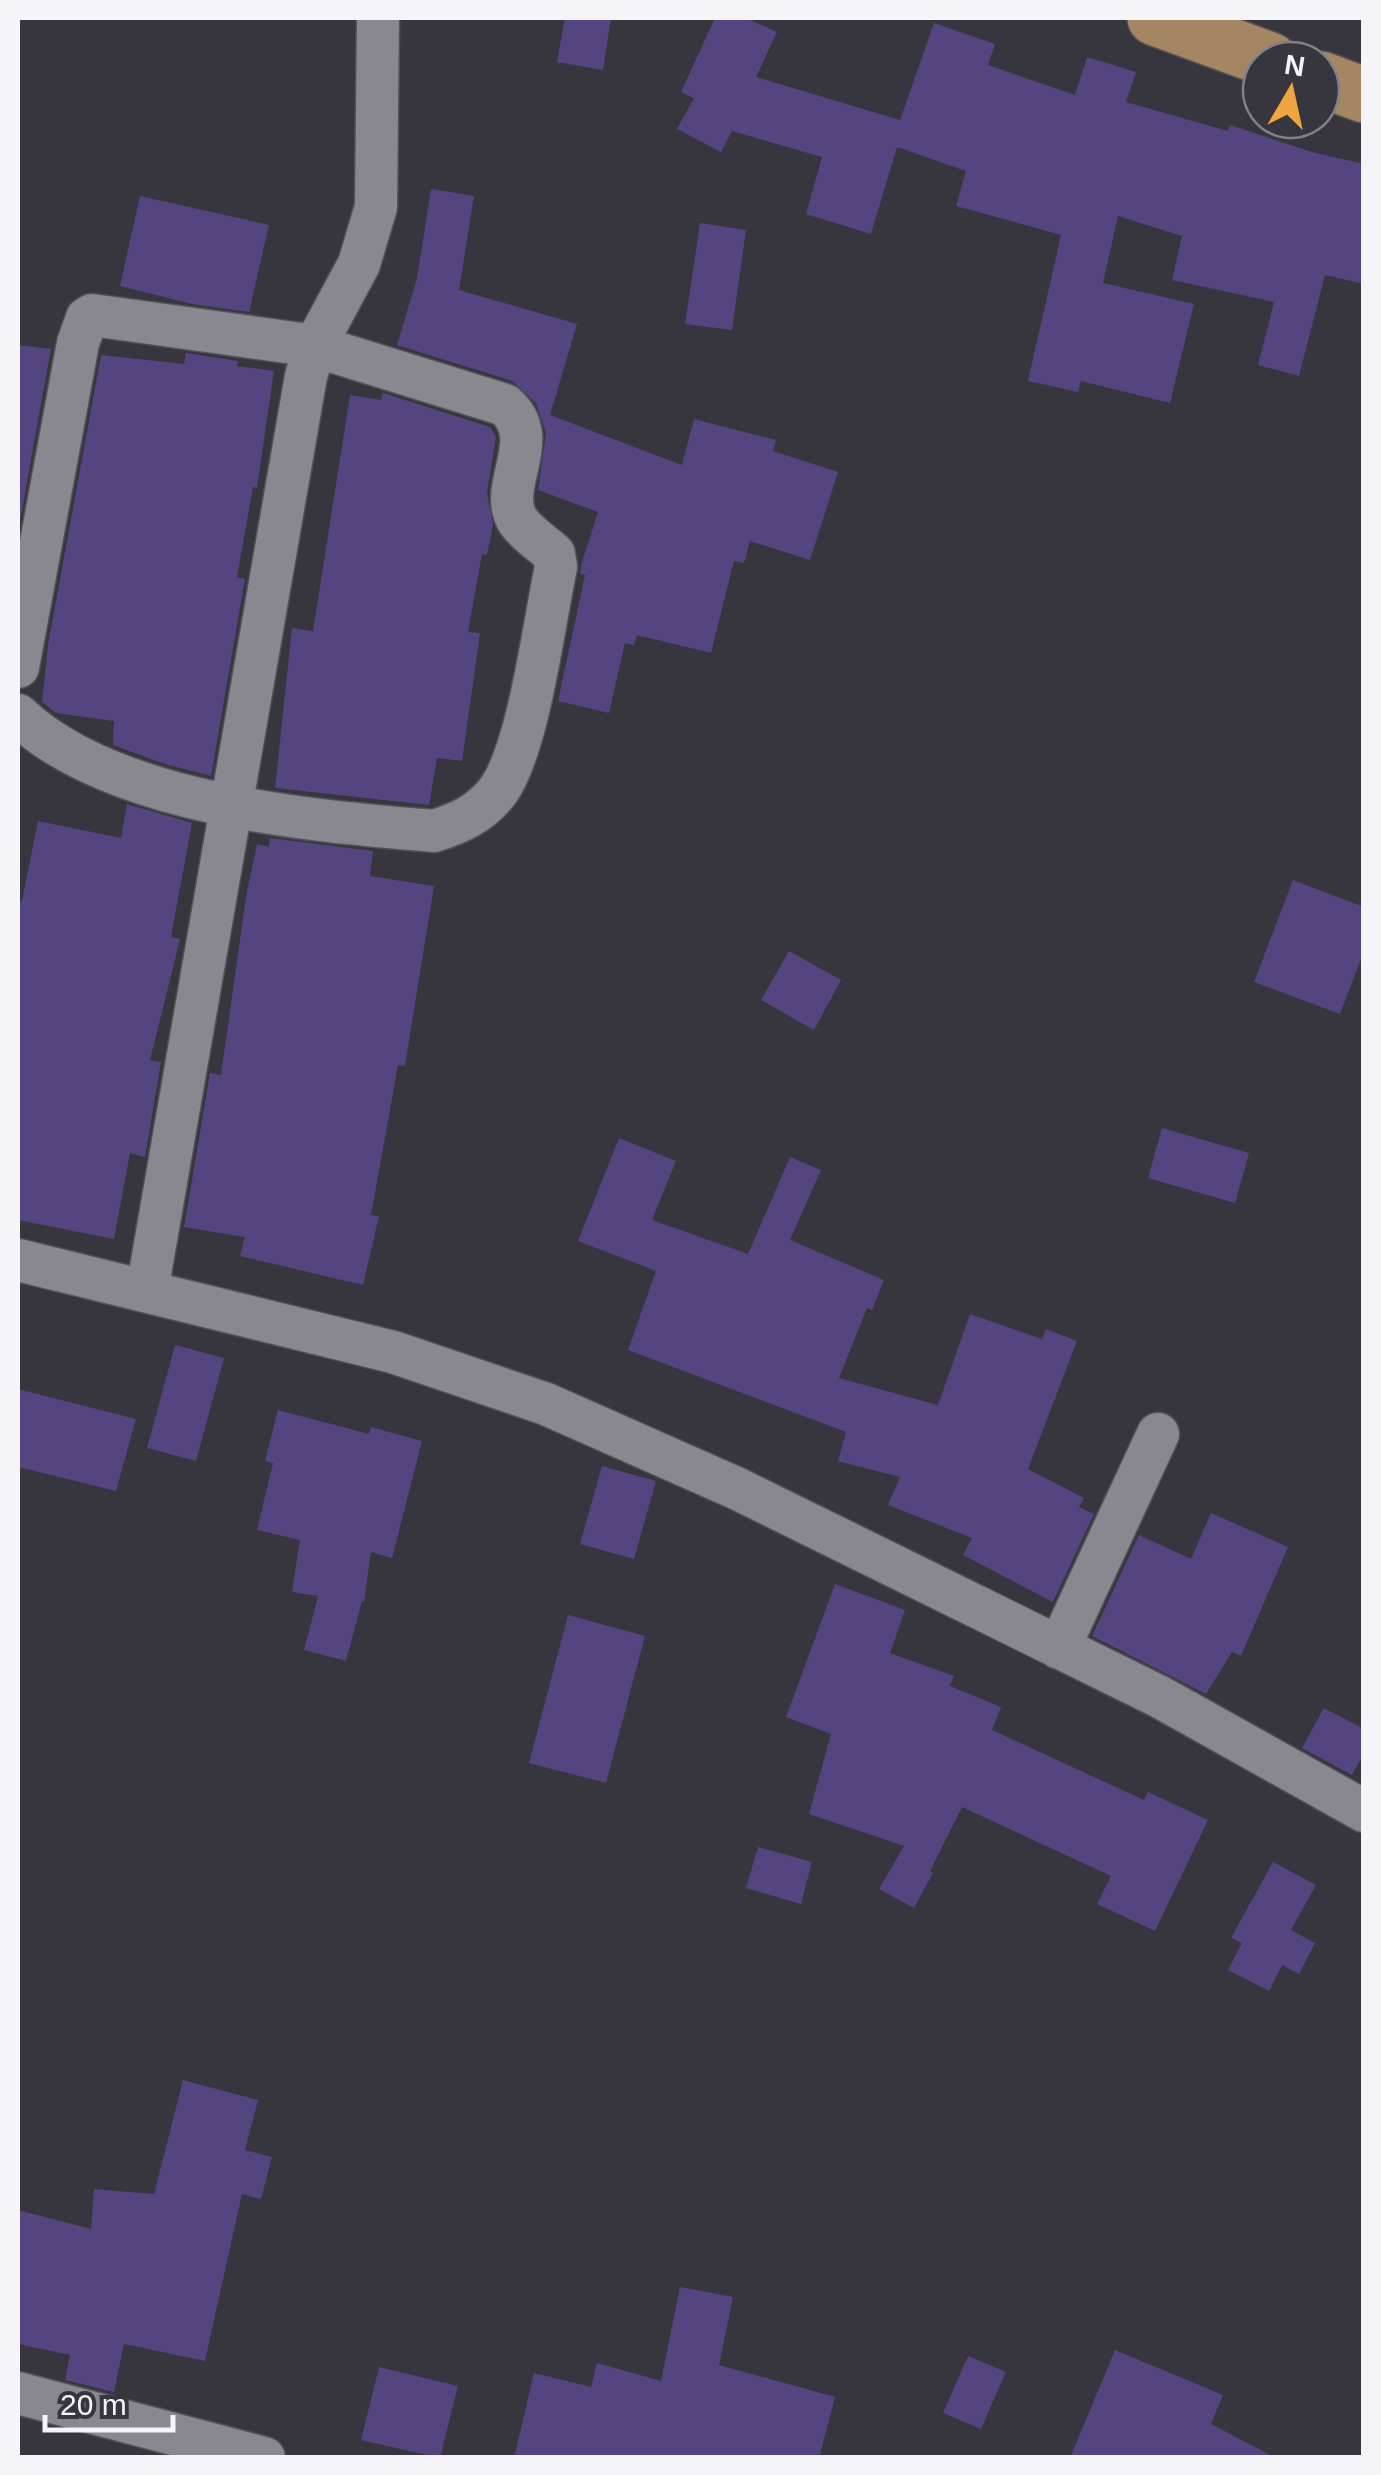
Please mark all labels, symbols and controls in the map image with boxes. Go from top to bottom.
north arrow [1241,40,1341,140]
text: N [1282,49,1307,83]
scale bar [45,2370,172,2432]
text: 20 m [60,2388,127,2421]

